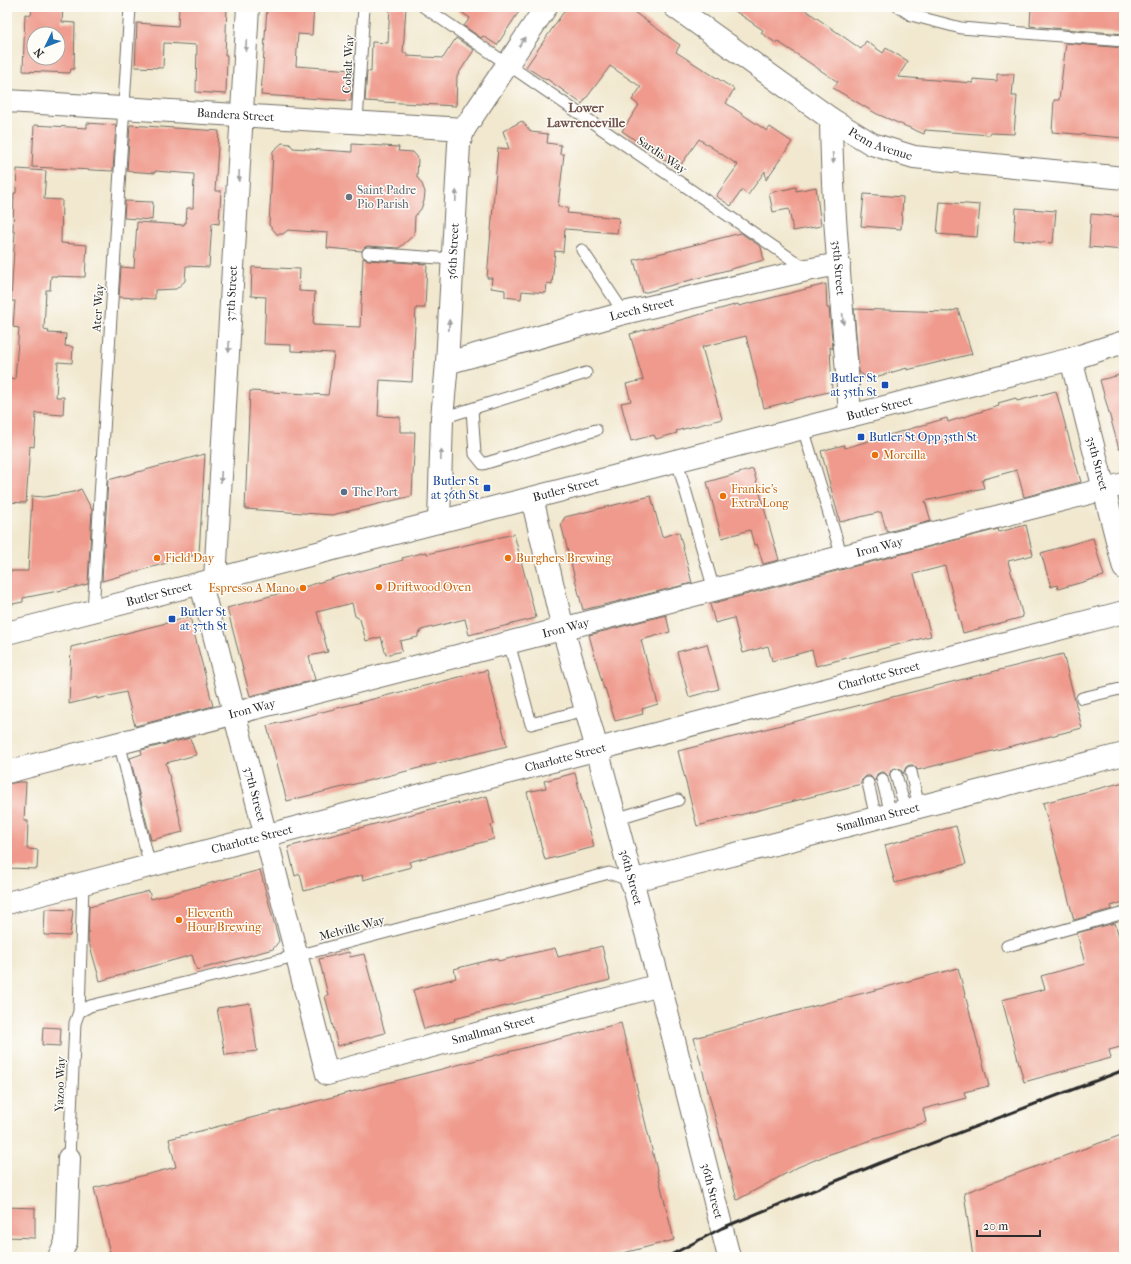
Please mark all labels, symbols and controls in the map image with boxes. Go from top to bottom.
north arrow [26,26,66,66]
street label: Cobalt Way [339,34,357,94]
one-way arrow [518,37,526,47]
one-way arrow [243,40,250,52]
text: N [31,45,47,60]
district label: Lower Lawrenceville [547,100,626,130]
street label: Bandera Street [196,106,276,124]
street label: Penn Avenue [846,124,914,163]
street label: Sardis Way [635,133,690,177]
one-way arrow [829,152,836,164]
one-way arrow [236,170,242,183]
place label: Saint Padre Pio Parish [357,183,416,211]
one-way arrow [453,190,460,202]
marker: Saint Padre Pio Parish [344,192,354,202]
street label: 36th Street [445,222,462,280]
street label: 35th Street [830,240,848,297]
street label: 37th Street [223,264,240,322]
street label: Ater Way [89,283,107,334]
street label: Leech Street [608,294,676,324]
one-way arrow [840,313,847,325]
one-way arrow [446,319,452,332]
one-way arrow [226,341,232,354]
place label: Butler St at 35th St [830,371,878,399]
marker: Butler St at 35th St [880,380,890,390]
street label: Butler Street [845,393,915,423]
place label: Butler St Opp 35th St [869,430,978,444]
marker: Butler St Opp 35th St [856,432,866,442]
street label: 35th Street [1084,435,1111,493]
one-way arrow [438,448,444,461]
place label: Morcilla [883,448,926,462]
marker: Morcilla [870,450,880,460]
one-way arrow [218,471,225,483]
place label: Butler St at 36th St [431,474,480,502]
street label: Butler Street [531,474,601,504]
place label: Frankie's Extra Long [731,482,789,510]
marker: Butler St at 36th St [482,483,492,493]
place label: The Port [352,485,399,499]
marker: The Port [339,487,349,497]
marker: Frankie's Extra Long [718,491,728,501]
street label: Iron Way [854,534,905,560]
place label: Field Day [165,551,215,565]
place label: Burghers Brewing [516,551,612,565]
marker: Field Day [152,553,162,563]
marker: Burghers Brewing [503,553,513,563]
street label: Butler Street [125,578,194,609]
place label: Driftwood Oven [387,580,471,594]
place label: Espresso A Mano [208,581,295,595]
marker: Driftwood Oven [374,582,384,592]
marker: Espresso A Mano [298,583,308,593]
place label: Butler St at 37th St [180,605,228,633]
marker: Butler St at 37th St [167,614,177,624]
street label: Iron Way [541,615,591,641]
street label: Charlotte Street [837,658,922,693]
street label: Iron Way [227,696,278,722]
street label: Charlotte Street [523,740,608,775]
street label: 37th Street [241,765,269,824]
street label: Smallman Street [835,800,922,835]
street label: Charlotte Street [210,822,295,857]
street label: 36th Street [617,848,645,907]
place label: Eleventh Hour Brewing [187,906,262,934]
street label: Melville Way [318,912,387,943]
marker: Eleventh Hour Brewing [174,915,184,925]
street label: Smallman Street [450,1012,537,1047]
street label: Yazoo Way [52,1055,68,1113]
street label: 36th Street [698,1162,726,1221]
scale bar [977,1212,1040,1238]
text: 20 m [983,1219,1008,1233]

